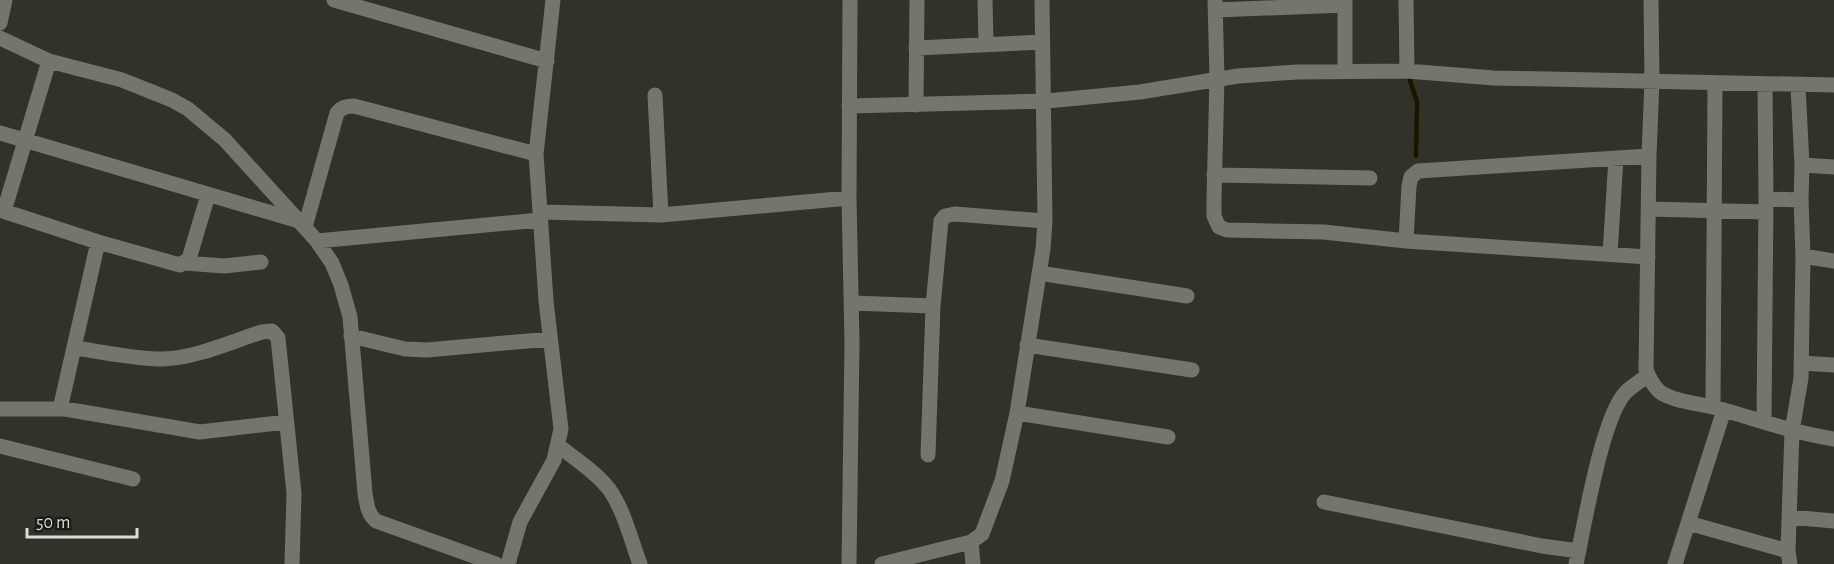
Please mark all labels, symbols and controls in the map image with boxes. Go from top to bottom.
scale bar [27,501,136,539]
text: 50 m [36,514,70,532]

